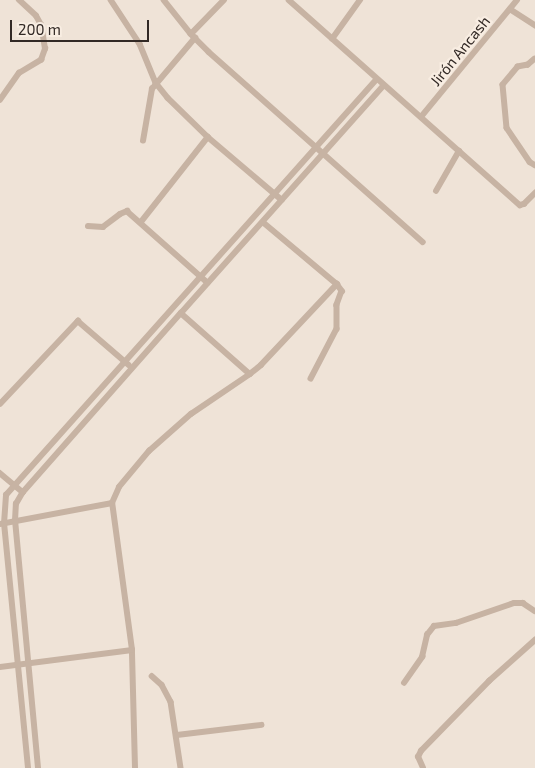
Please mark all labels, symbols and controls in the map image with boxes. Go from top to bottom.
scale bar [12,10,151,42]
street label: Jirón Ancash [426,12,494,90]
text: 200 m [18,20,61,38]

